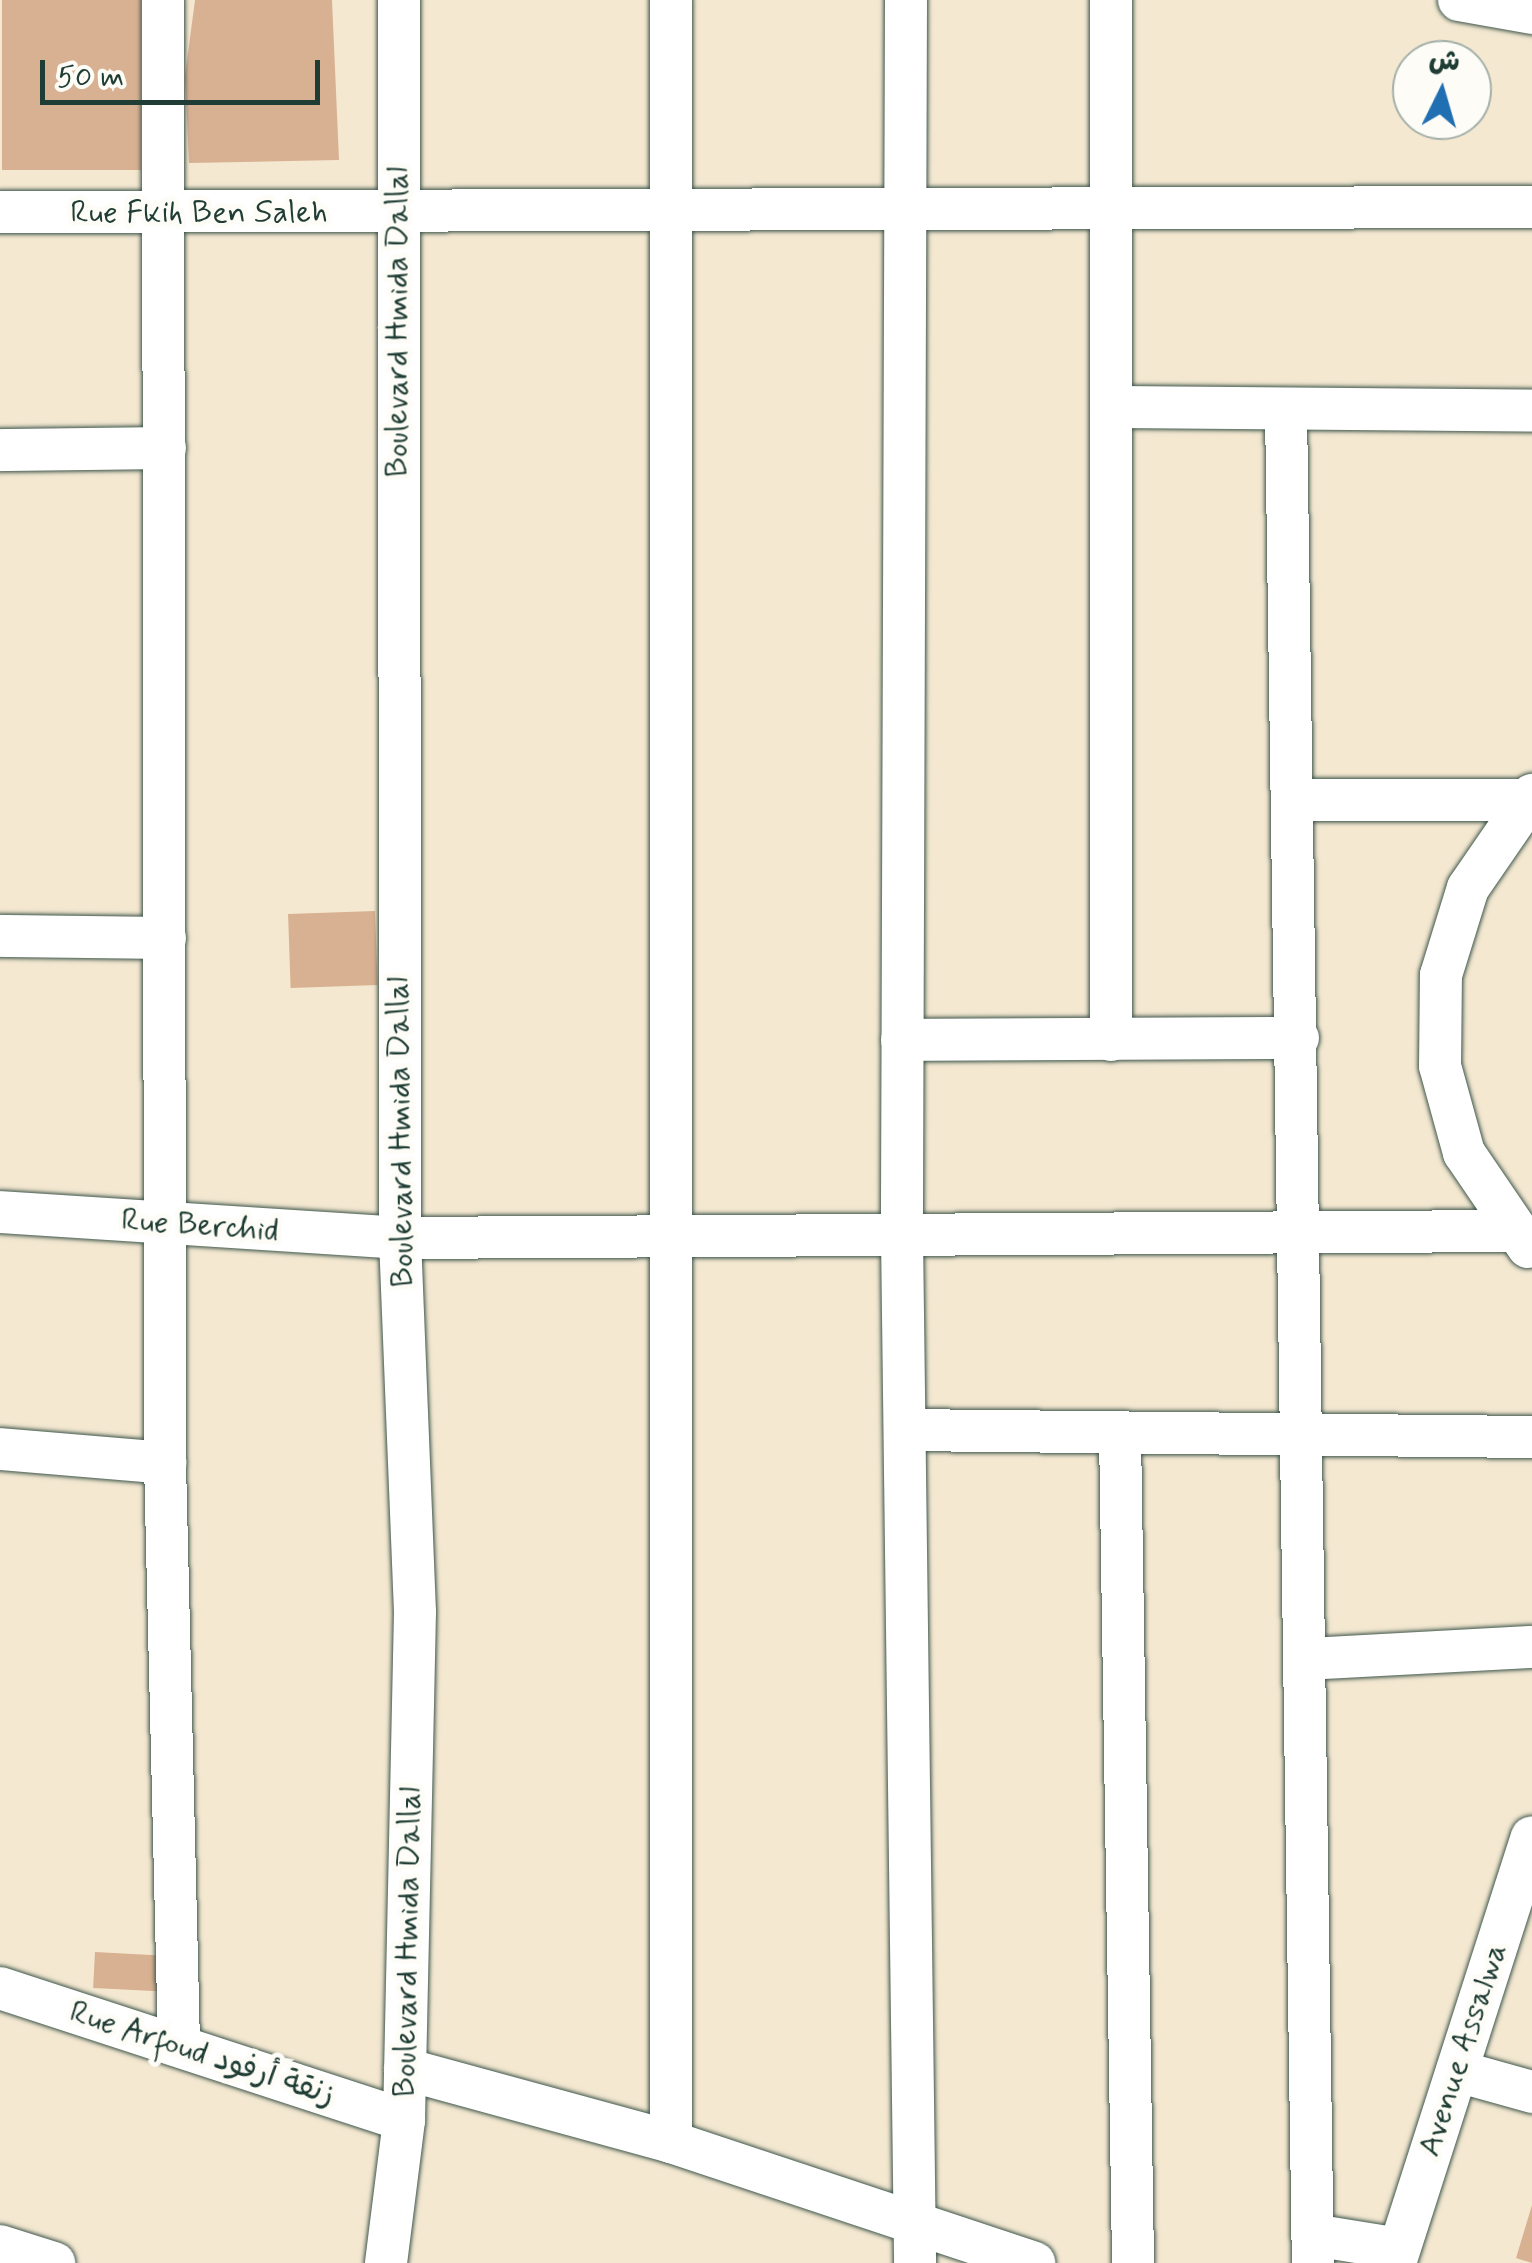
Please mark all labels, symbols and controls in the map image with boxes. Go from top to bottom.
scale bar [45,40,325,102]
north arrow [1392,40,1492,140]
text: ش [1428,42,1461,81]
text: 50 m [57,58,124,97]
street label: Boulevard Hmida Dallal [379,166,417,478]
street label: Rue Fkih Ben Saleh [71,194,327,232]
street label: Boulevard Hmida Dallal [379,976,423,1288]
street label: Rue Berchid [120,1201,280,1251]
street label: Boulevard Hmida Dallal [386,1786,430,2098]
street label: Avenue Assalwa [1411,1939,1515,2161]
street label: Rue Arfoud زنقة أرفود [65,1993,339,2115]

